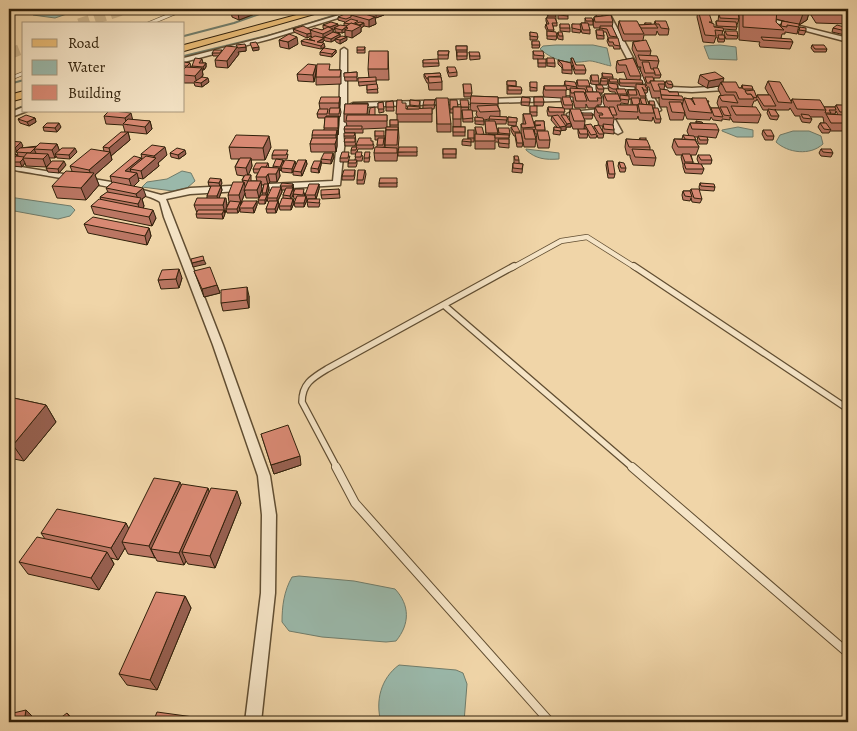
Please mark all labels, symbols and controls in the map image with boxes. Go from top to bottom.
legend [22,22,185,112]
text: Road [68,33,100,53]
text: Water [67,57,105,77]
text: Building [68,83,121,103]

